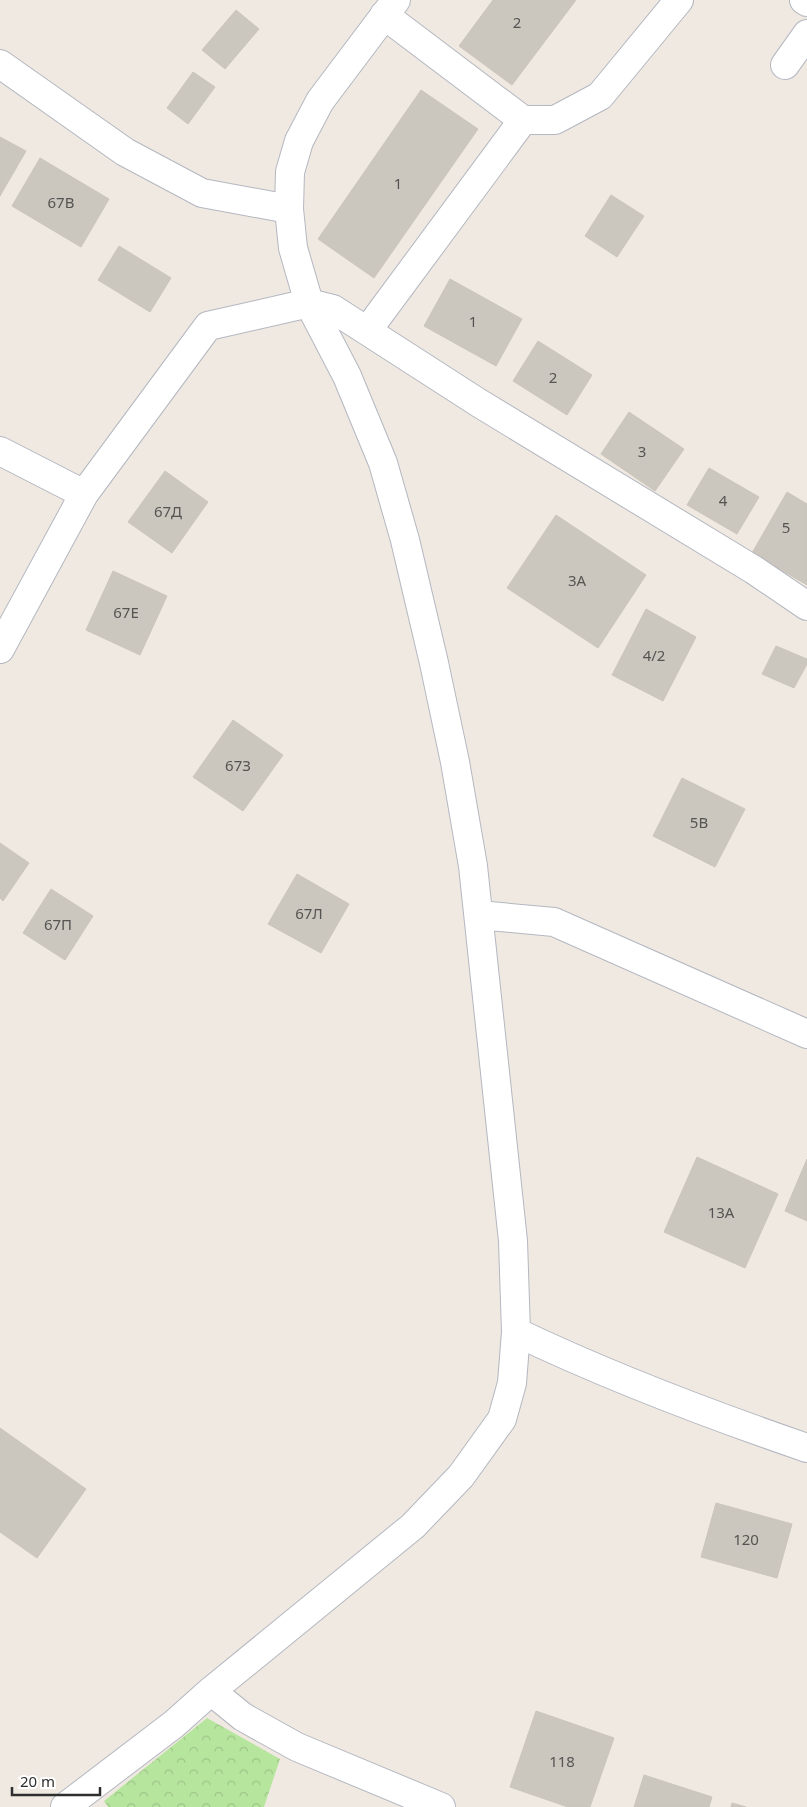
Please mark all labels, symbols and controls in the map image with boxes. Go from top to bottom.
house number: 2 [513,12,521,32]
house number: 1 [394,173,402,193]
house number: 67В [48,192,74,212]
house number: 1 [469,311,477,331]
house number: 2 [549,367,557,387]
house number: 3 [638,441,646,461]
house number: 4 [719,490,728,510]
house number: 67Д [154,501,182,521]
house number: 5 [782,517,790,537]
house number: 3А [568,570,587,590]
house number: 67Е [113,602,139,622]
house number: 4/2 [643,645,665,665]
house number: 67З [225,755,251,775]
house number: 5В [690,812,708,832]
house number: 67Л [295,903,323,923]
house number: 67П [44,914,72,934]
house number: 13А [708,1202,735,1222]
house number: 120 [733,1529,759,1549]
house number: 118 [549,1751,575,1771]
scale bar [12,1764,100,1796]
text: 20 m [20,1771,55,1791]

